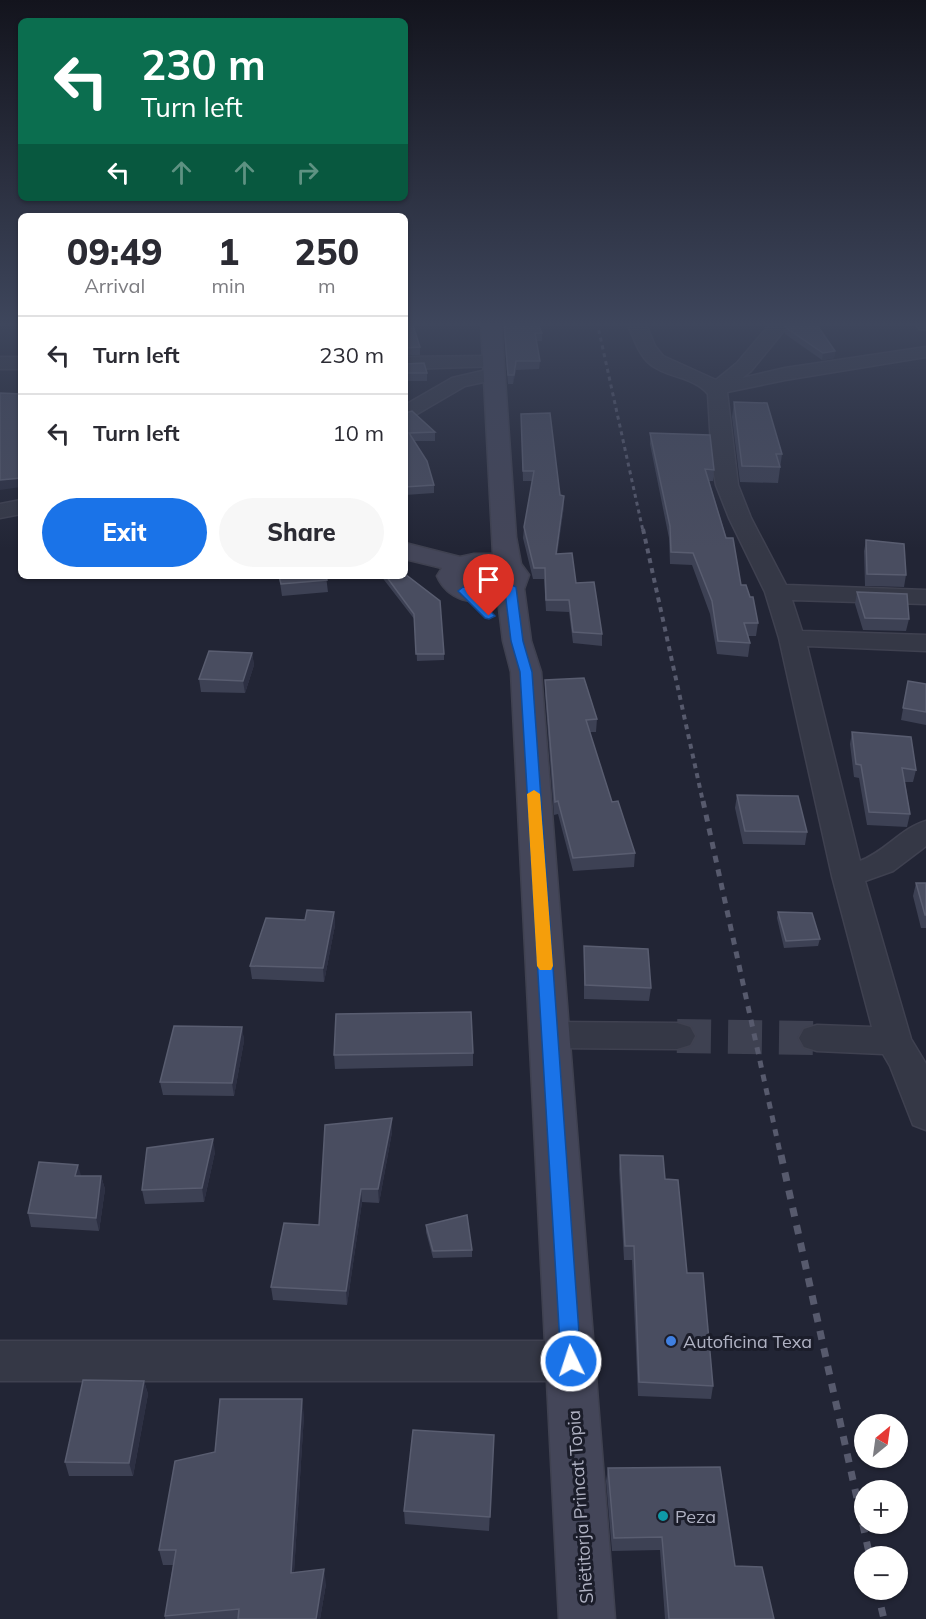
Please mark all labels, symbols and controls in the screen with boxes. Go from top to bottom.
text: 230 m [141,38,266,91]
icon: left [42,42,120,120]
text: Turn left [141,90,243,124]
icon: left [102,156,135,189]
icon: ahead [165,156,198,189]
icon: ahead [228,156,261,189]
icon: right [291,156,324,189]
text: 09:49 [67,229,163,274]
text: 1 [218,229,239,274]
text: 250 [294,229,359,274]
text: Arrival [84,273,145,298]
text: min [211,273,246,298]
text: m [318,273,336,298]
icon: left [42,339,75,372]
text: Turn left [93,341,180,369]
text: 230 m [319,341,384,369]
icon: left [42,417,75,450]
text: Turn left [93,419,180,447]
text: 10 m [333,419,384,447]
button: Exit [42,498,207,567]
button: Share [219,498,384,567]
pin [463,554,514,616]
icon: arrive [472,563,505,596]
position arrow [539,1329,603,1393]
place label: Autoficina Texa [683,1330,812,1353]
marker: Autoficina Texa [664,1334,678,1348]
street label: Shëtitorja Princat Topia [562,1409,598,1605]
north arrow [854,1414,908,1468]
map controls [854,1414,908,1600]
button: + [854,1480,908,1534]
place label: Peza [675,1505,716,1528]
marker: Peza [656,1509,670,1523]
button: − [854,1546,908,1600]

